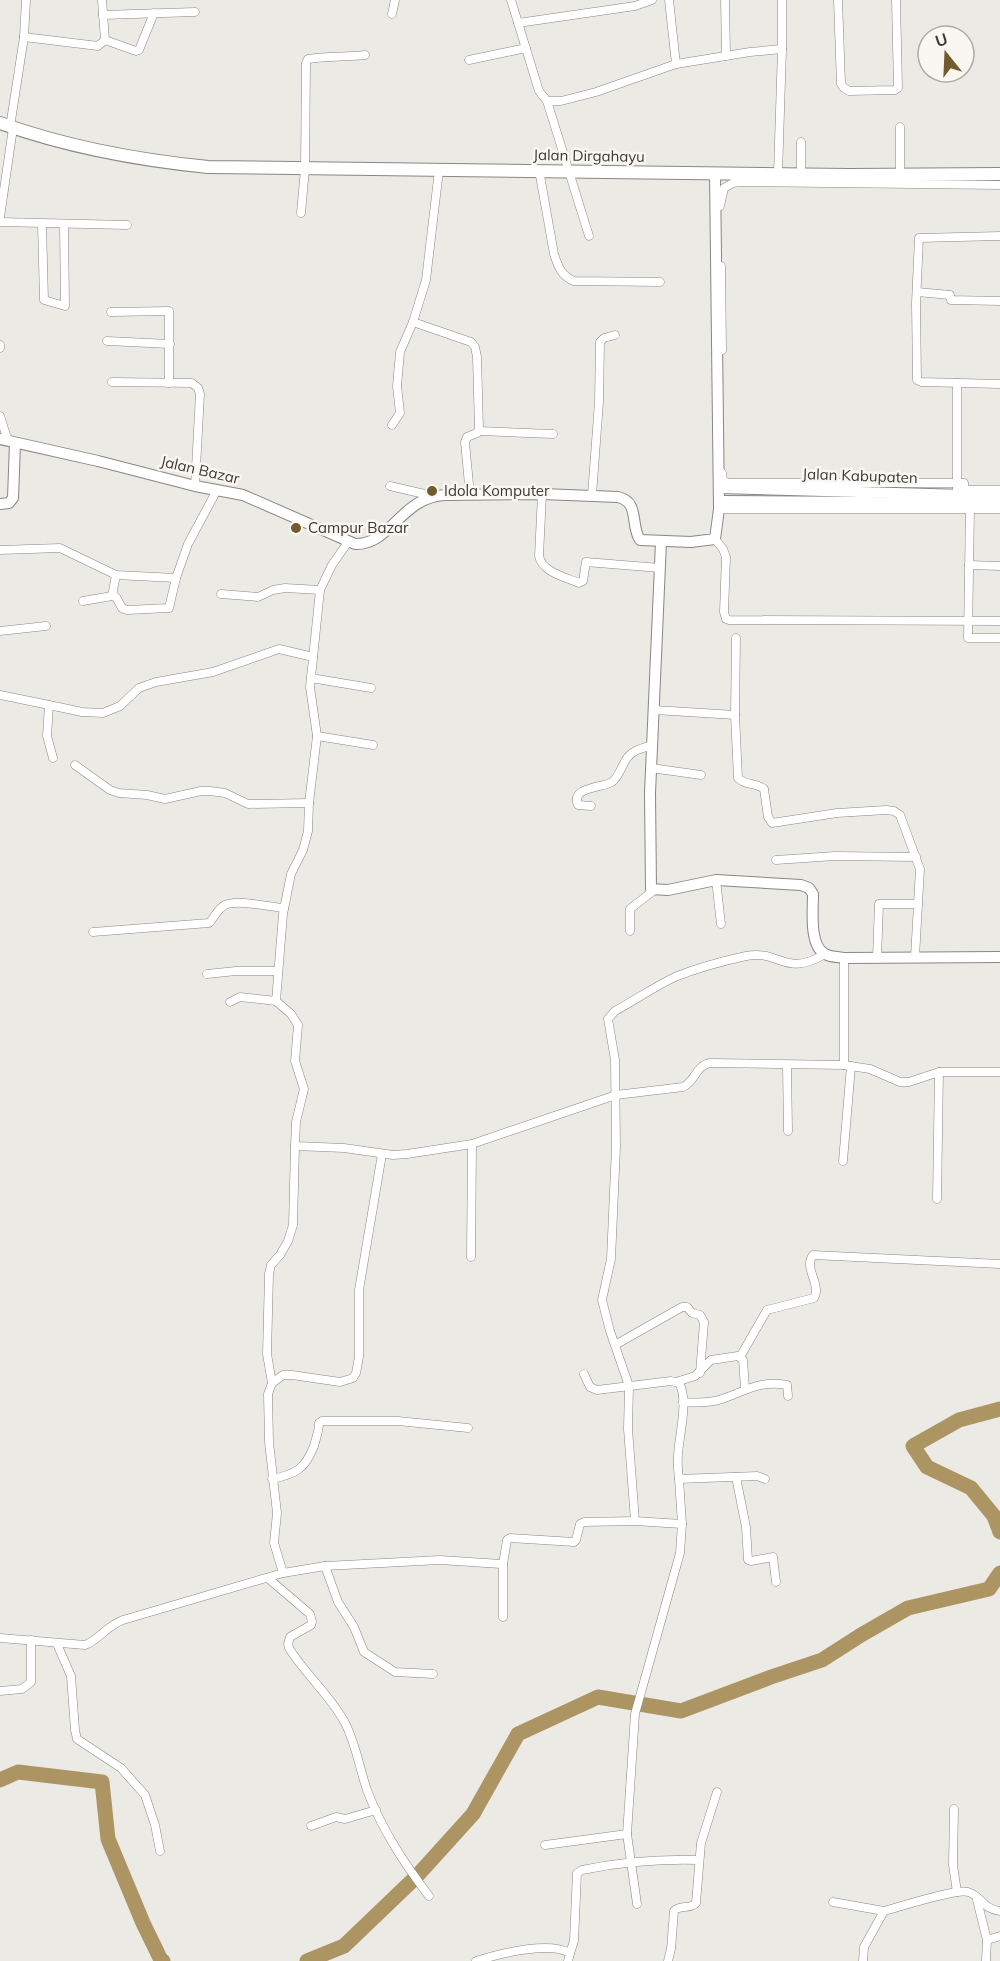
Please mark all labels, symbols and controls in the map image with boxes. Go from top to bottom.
north arrow [916,24,976,84]
text: U [933,28,950,51]
street label: Jalan Dirgahayu [533,145,645,166]
street label: Jalan Bazar [159,451,242,488]
street label: Jalan Kabupaten [802,464,918,487]
place label: Idola Komputer [444,481,550,500]
marker: Idola Komputer [425,484,439,498]
place label: Campur Bazar [308,518,409,537]
marker: Campur Bazar [289,521,303,535]

